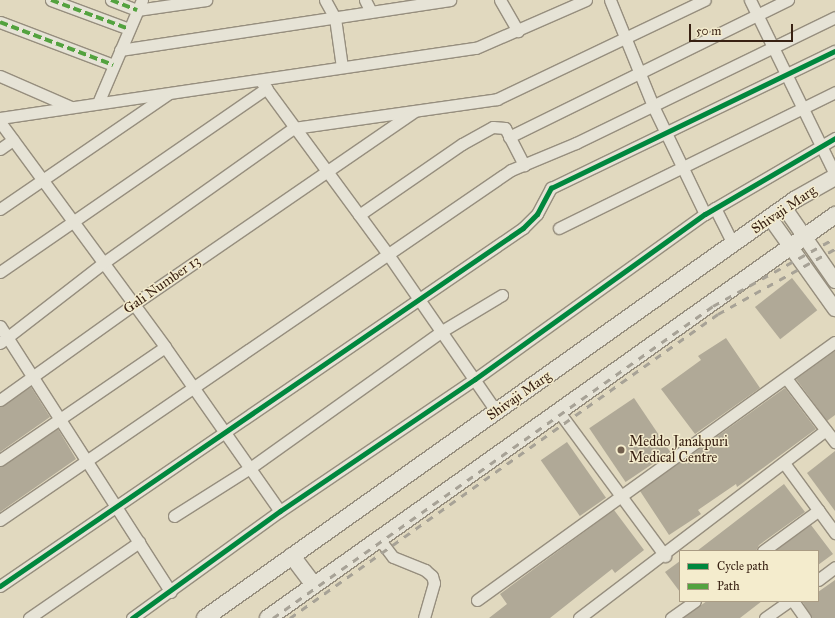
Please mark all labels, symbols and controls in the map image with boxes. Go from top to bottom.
scale bar [691,16,795,42]
text: 50 m [696,24,721,38]
street label: Shivaji Marg [748,182,820,238]
street label: Gali Number 13 [120,252,204,318]
street label: Shivaji Marg [484,368,554,424]
place label: Meddo Janakpuri Medical Centre [629,434,728,466]
marker: Meddo Janakpuri Medical Centre [616,445,626,455]
legend [679,550,819,602]
text: Cycle path [717,559,769,573]
text: Path [717,579,740,593]

